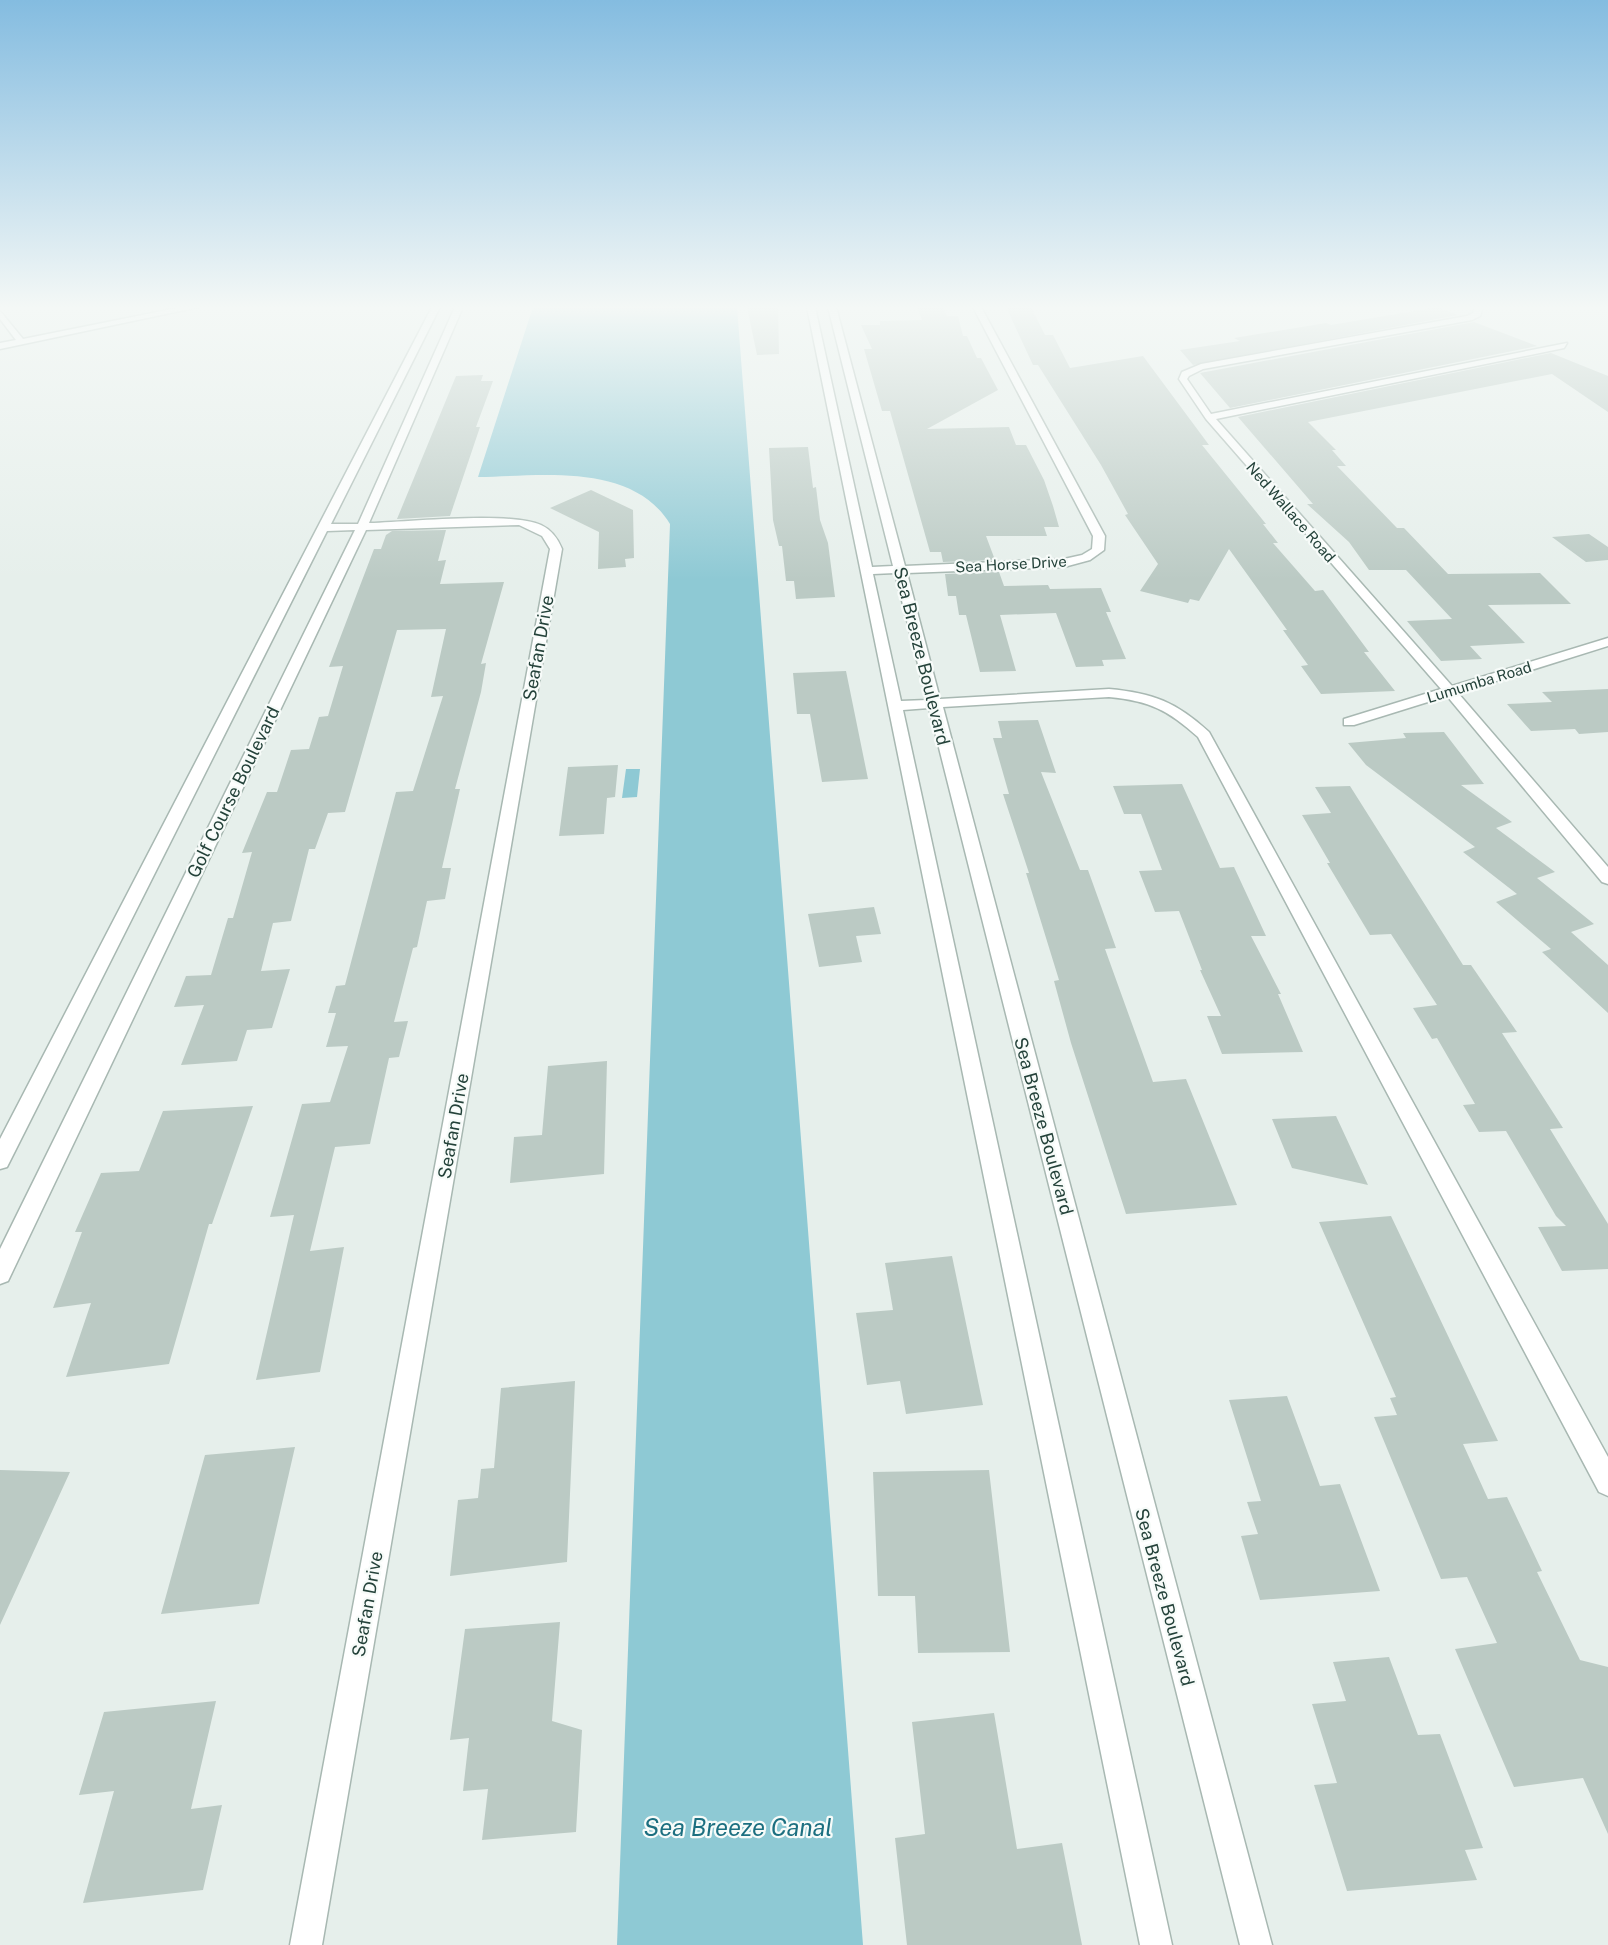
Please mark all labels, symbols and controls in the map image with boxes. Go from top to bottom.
street label: Ned Wallace Road [1243,459,1339,565]
street label: Sea Horse Drive [955,553,1067,575]
street label: Sea Breeze Boulevard [890,565,954,747]
street label: Seafan Drive [518,594,558,702]
street label: Lumumba Road [1425,658,1533,706]
street label: Golf Course Boulevard [182,703,284,881]
street label: Sea Breeze Boulevard [1010,1035,1078,1217]
street label: Seafan Drive [433,1072,473,1180]
street label: Sea Breeze Boulevard [1131,1506,1199,1688]
street label: Seafan Drive [347,1550,387,1658]
water label: Sea Breeze Canal [644,1813,833,1841]

